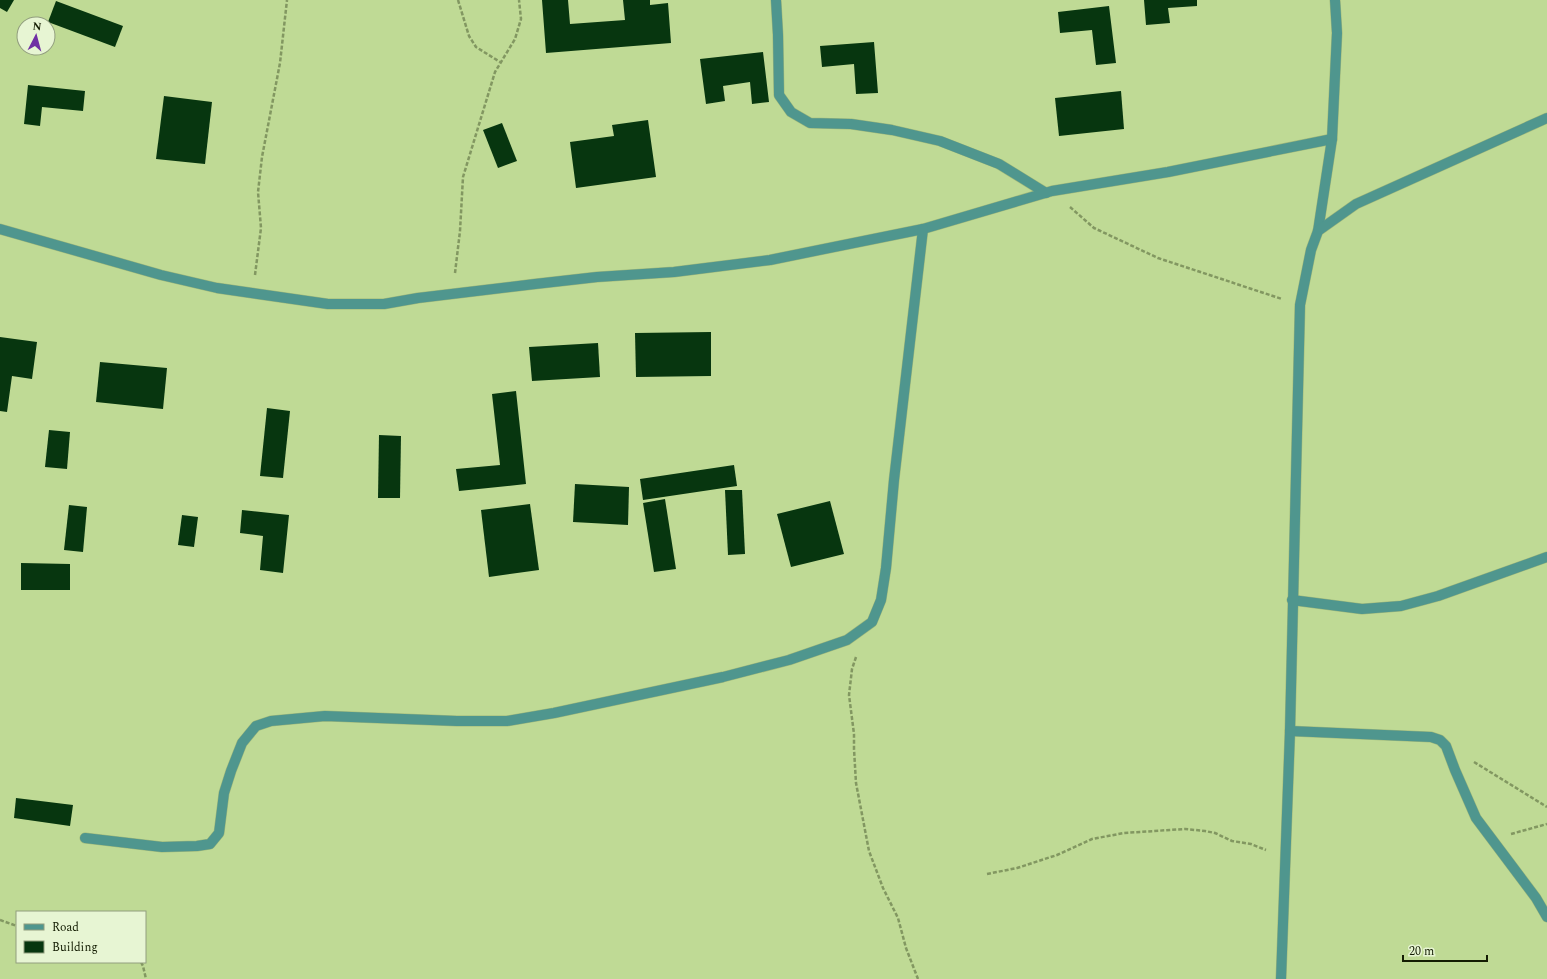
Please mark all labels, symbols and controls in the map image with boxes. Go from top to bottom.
north arrow [16,16,56,56]
text: N [32,18,42,35]
legend [16,911,146,963]
text: Road [52,918,79,937]
scale bar [1403,937,1487,963]
text: Building [52,938,98,957]
text: 20 m [1409,942,1434,961]

